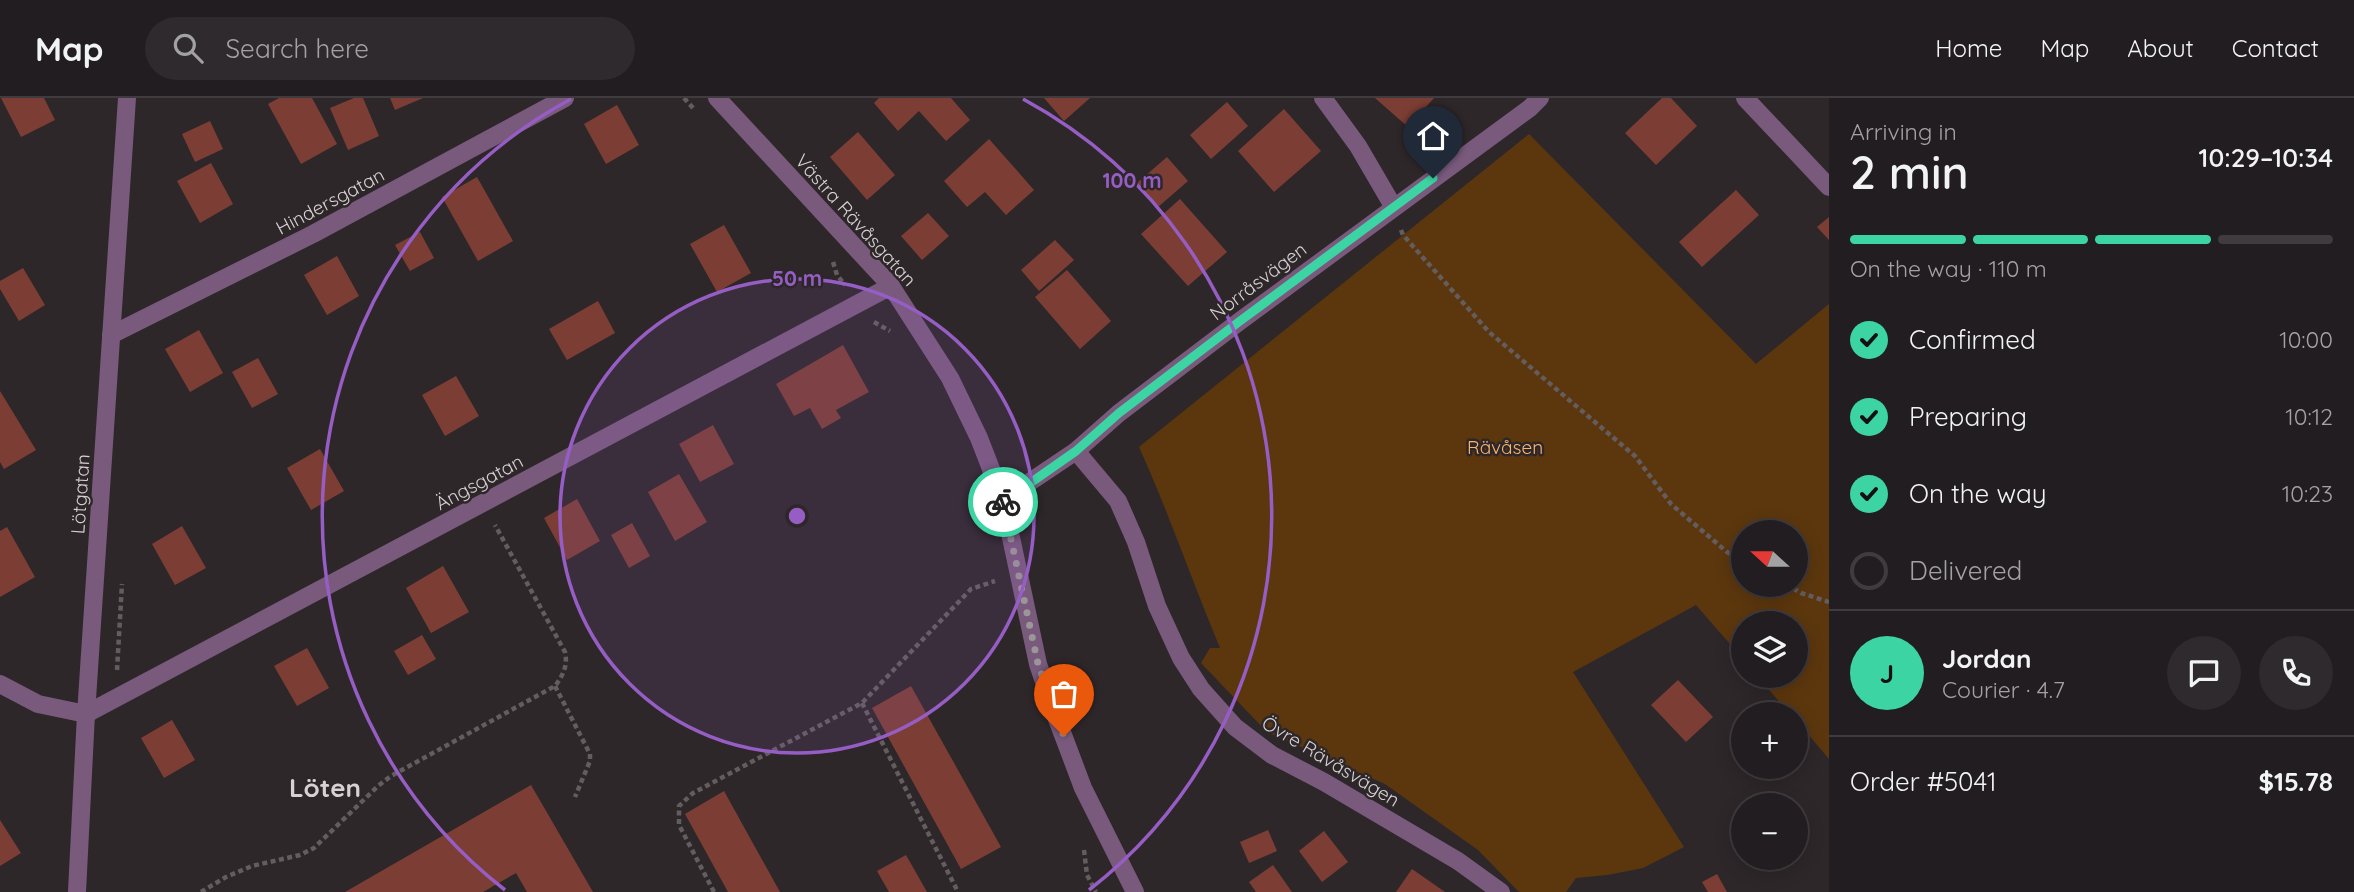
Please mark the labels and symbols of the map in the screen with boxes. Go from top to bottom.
pin [1403,106,1463,178]
street label: Västra Rävåsgatan [790,149,922,291]
street label: Hindersgatan [272,162,388,240]
text: 100 m [1102,167,1162,193]
street label: Norråsvägen [1205,237,1311,325]
text: 50 m [772,265,822,291]
park label: Rävåsen [1467,435,1543,459]
street label: Ängsgatan [431,449,527,515]
street label: Lötgatan [65,453,95,535]
courier [968,467,1038,537]
centre of rings [785,504,809,528]
north arrow [1731,520,1808,597]
pin [1034,664,1094,736]
street label: Övre Rävåsvägen [1258,710,1404,812]
district label: Löten [289,771,361,804]

